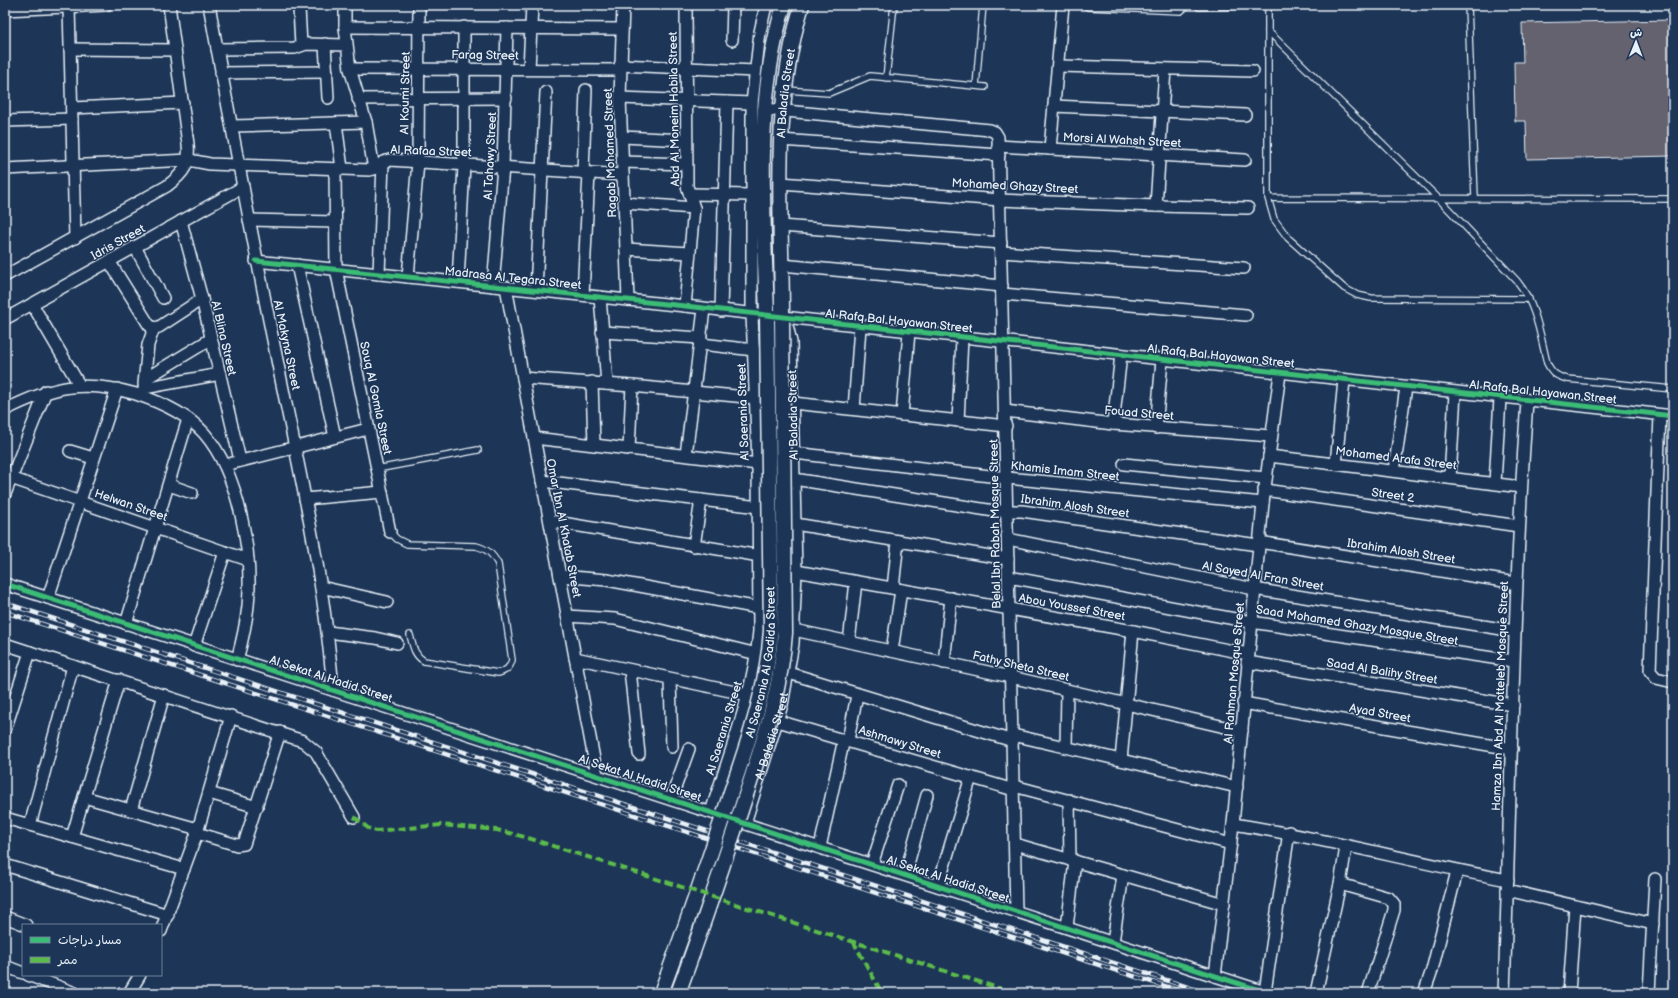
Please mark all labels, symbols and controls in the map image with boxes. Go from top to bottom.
north arrow [1616,22,1656,62]
text: ش [1630,26,1642,39]
street label: Abd Al Moneim Habila Street [666,31,683,187]
street label: Farag Street [451,47,519,64]
street label: Al Baladia Street [774,47,799,139]
street label: Al Koumi Street [397,51,414,135]
street label: Ragab Mohamed Street [601,88,620,218]
street label: Al Tahawy Street [481,111,500,200]
street label: Morsi Al Wahsh Street [1062,130,1182,151]
street label: Al Rafaa Street [390,143,472,160]
street label: Mohamed Ghazy Street [951,176,1079,197]
street label: Idris Street [89,221,148,263]
street label: Madrasa Al Tegara Street [444,264,582,293]
street label: Al Blina Street [208,299,239,377]
street label: Al Makyna Street [270,299,303,392]
street label: Al Rafq Bal Hayawan Street [825,306,974,337]
street label: Souq Al Gomla Street [356,340,395,456]
street label: Al Rafq Bal Hayawan Street [1147,341,1296,372]
street label: Al Saerania Street [734,363,753,461]
street label: Al Baladia Street [785,370,802,460]
street label: Al Rafq Bal Hayawan Street [1469,377,1618,408]
street label: Fouad Street [1104,403,1175,424]
street label: Belal Ibn Rabah Mosque Street [987,439,1004,609]
street label: Mohamed Arafa Street [1334,444,1458,473]
street label: Omar Ibn Al Khatab Street [543,457,584,599]
street label: Khamis Imam Street [1010,458,1120,485]
street label: Street 2 [1370,485,1415,506]
street label: Helwan Street [92,486,170,525]
street label: Ibrahim Alosh Street [1020,491,1130,522]
street label: Ibrahim Alosh Street [1346,536,1456,567]
street label: Al Sayed Al Fran Street [1201,558,1325,595]
street label: Hamza Ibn Abd Al Motteleb Mosque Street [1489,581,1512,811]
street label: Al Saerania Al Gadida Street [742,586,779,740]
street label: Abou Youssef Street [1017,591,1127,624]
street label: Al Rahman Mosque Street [1221,601,1248,744]
street label: Saad Mohamed Ghazy Mosque Street [1255,602,1459,649]
street label: Fathy Sheta Street [971,648,1071,685]
street label: Al Sekat Al Hadid Street [268,653,394,706]
street label: Saad Al Balihy Street [1325,655,1439,688]
street label: Al Saerania Street [703,679,746,777]
street label: Al Baladia Street [752,691,792,782]
street label: Ayad Street [1348,701,1412,726]
street label: Ashmawy Street [857,723,943,762]
street label: Al Sekat Al Hadid Street [577,752,703,805]
street label: Al Sekat Al Hadid Street [885,853,1011,906]
legend [22,924,162,976]
text: مسار دراجات [58,933,122,948]
text: ممر [57,953,77,968]

